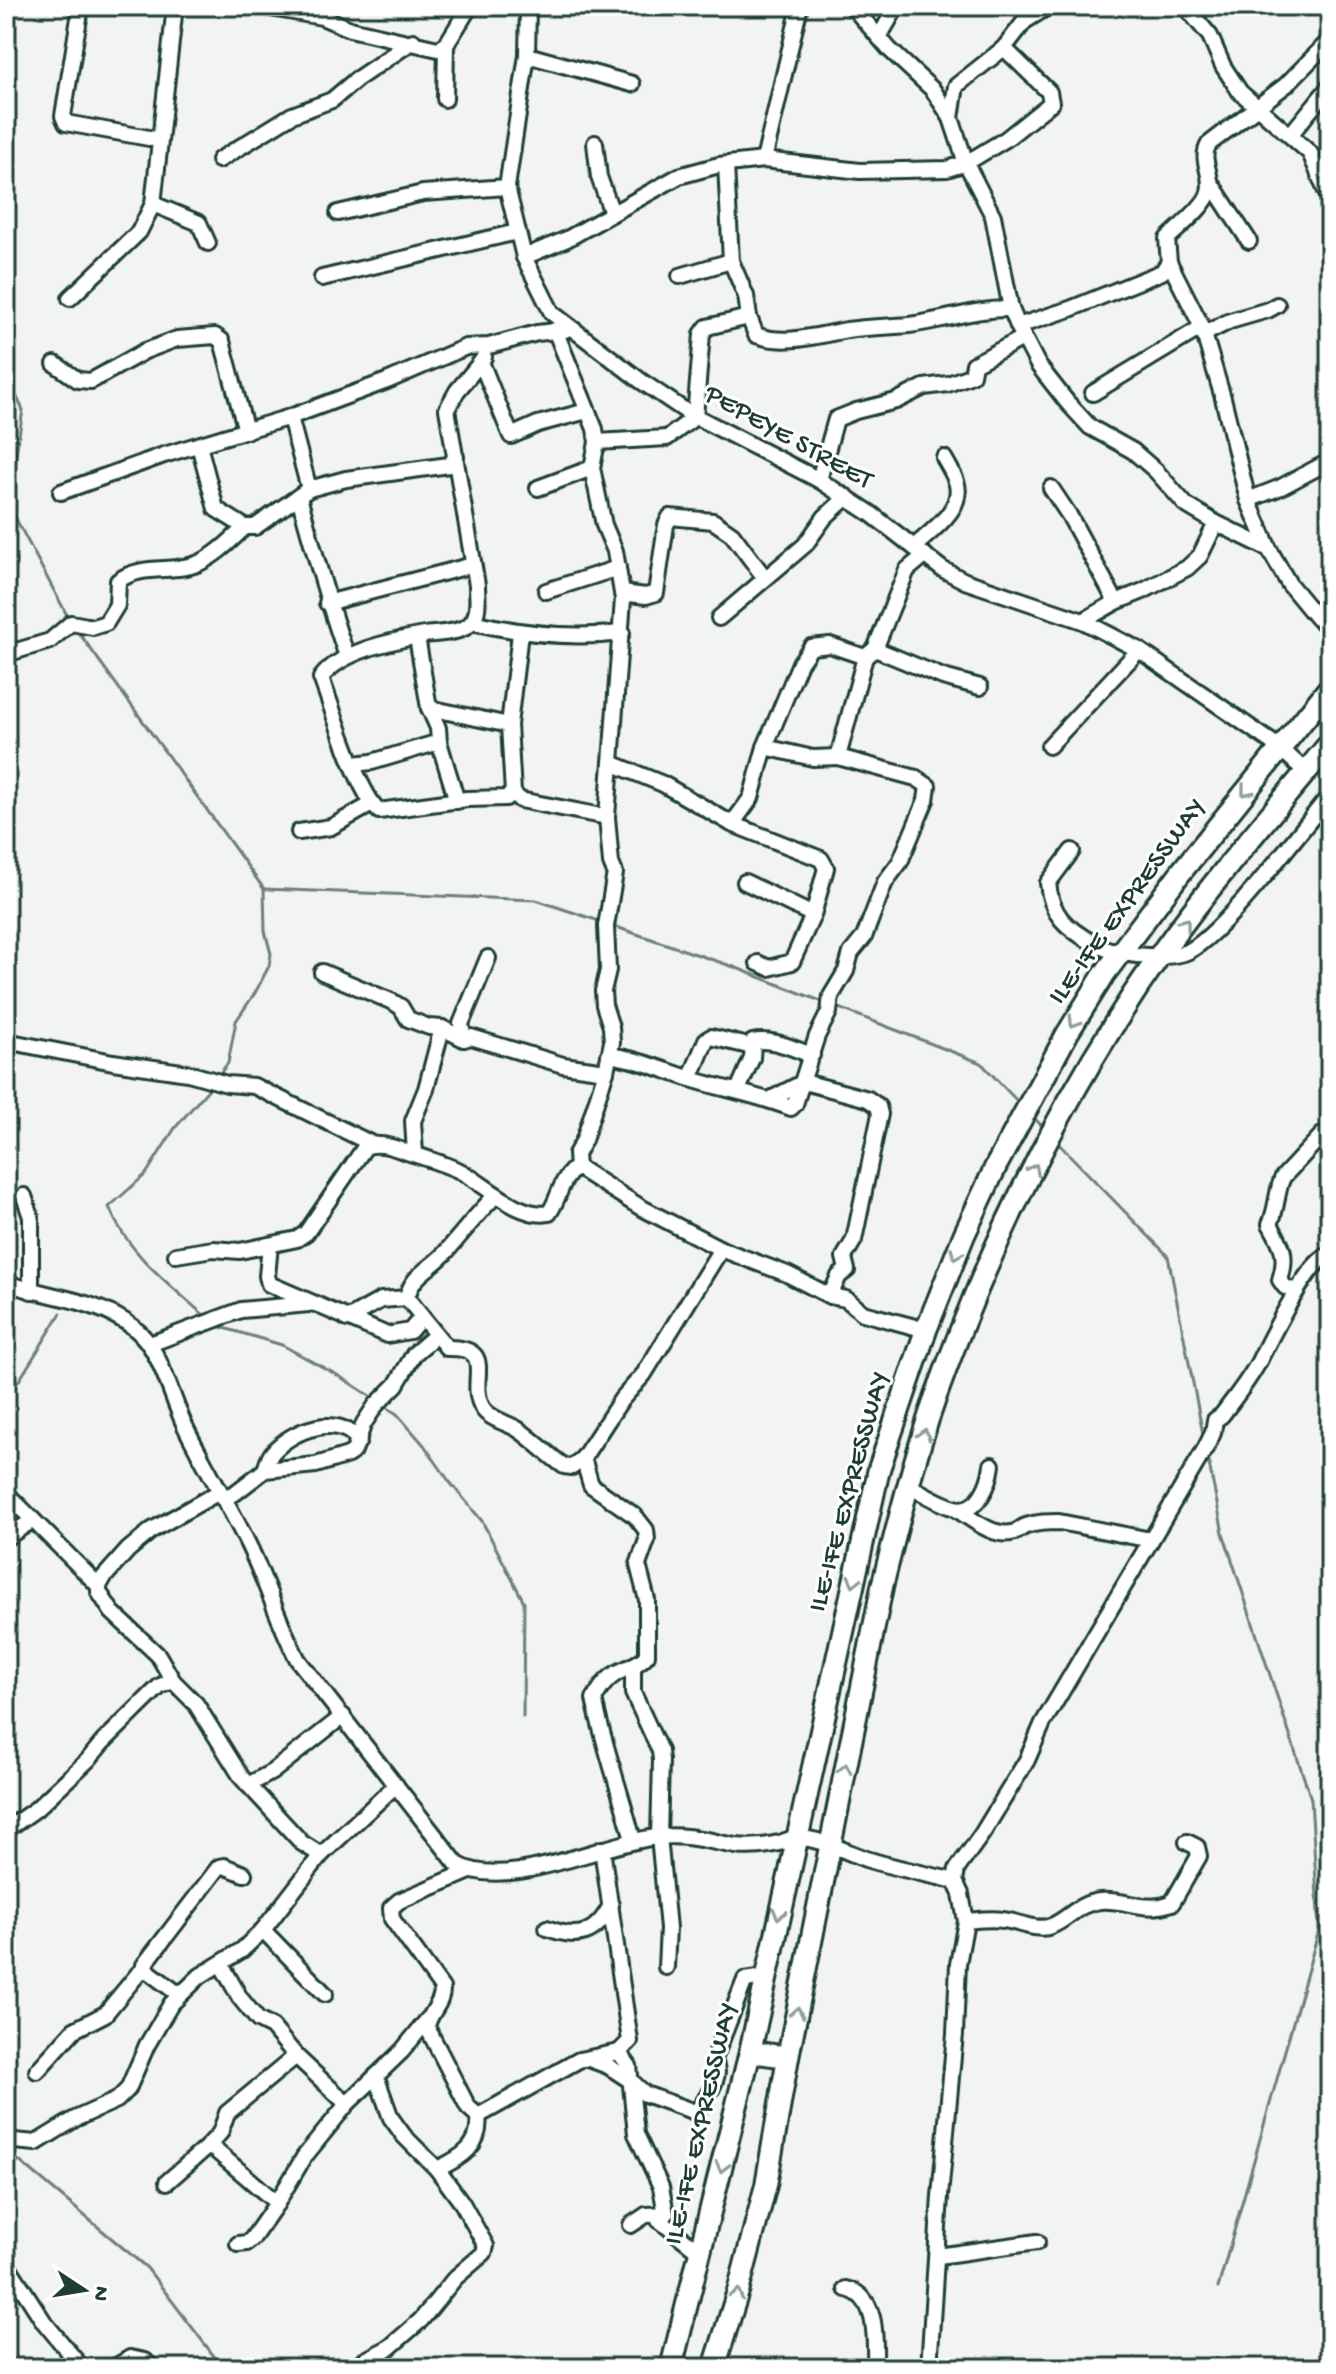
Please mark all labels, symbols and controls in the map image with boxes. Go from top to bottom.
street label: PEPEYE STREET [697,378,879,498]
one-way arrow [1241,782,1255,797]
street label: ILE-IFE EXPRESSWAY [1042,792,1214,1012]
one-way arrow [1175,918,1189,932]
one-way arrow [1069,1013,1084,1028]
one-way arrow [1025,1162,1040,1177]
one-way arrow [950,1246,966,1260]
street label: ILE-IFE EXPRESSWAY [802,1368,898,1616]
one-way arrow [915,1428,931,1442]
one-way arrow [846,1574,863,1588]
one-way arrow [836,1763,853,1776]
one-way arrow [771,1906,788,1920]
street label: ILE-IFE EXPRESSWAY [658,2000,746,2248]
one-way arrow [787,2005,804,2019]
one-way arrow [714,2160,731,2174]
north arrow [44,2250,124,2330]
text: N [85,2284,114,2303]
one-way arrow [728,2287,744,2301]

